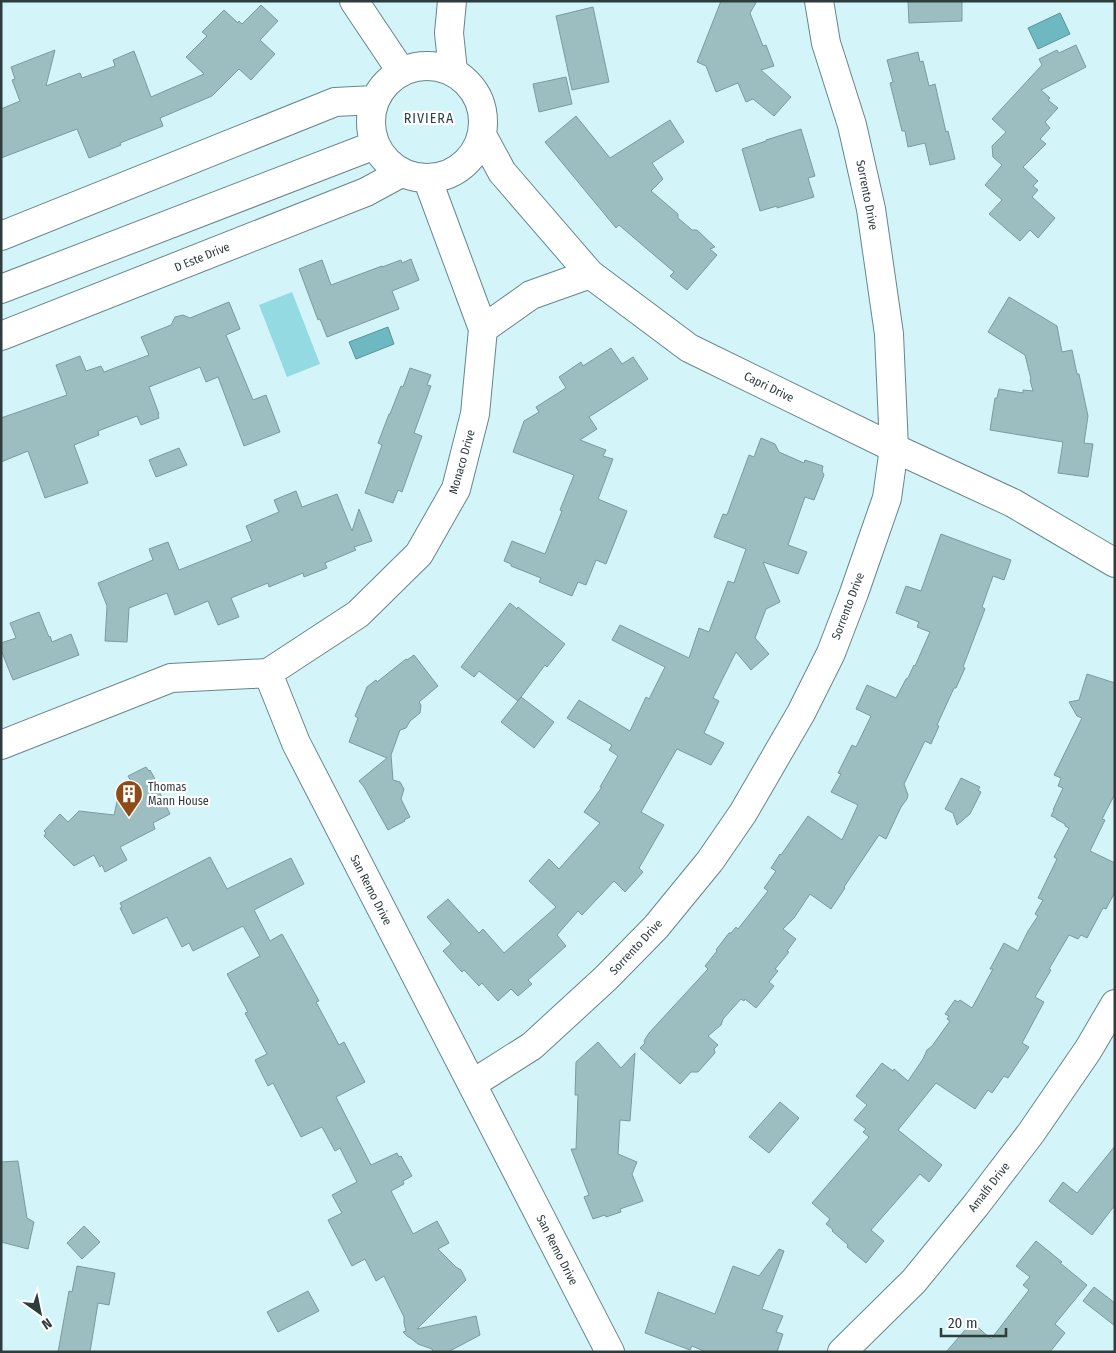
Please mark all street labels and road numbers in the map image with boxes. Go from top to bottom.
street label: Sorrento Drive [853,159,881,231]
street label: D Este Drive [172,240,232,274]
street label: Capri Drive [742,369,796,405]
street label: Monaco Drive [446,428,478,496]
street label: Sorrento Drive [829,570,867,642]
street label: San Remo Drive [347,853,395,928]
street label: Sorrento Drive [607,916,665,978]
street label: Amalfi Drive [965,1159,1013,1215]
street label: San Remo Drive [533,1213,581,1288]

